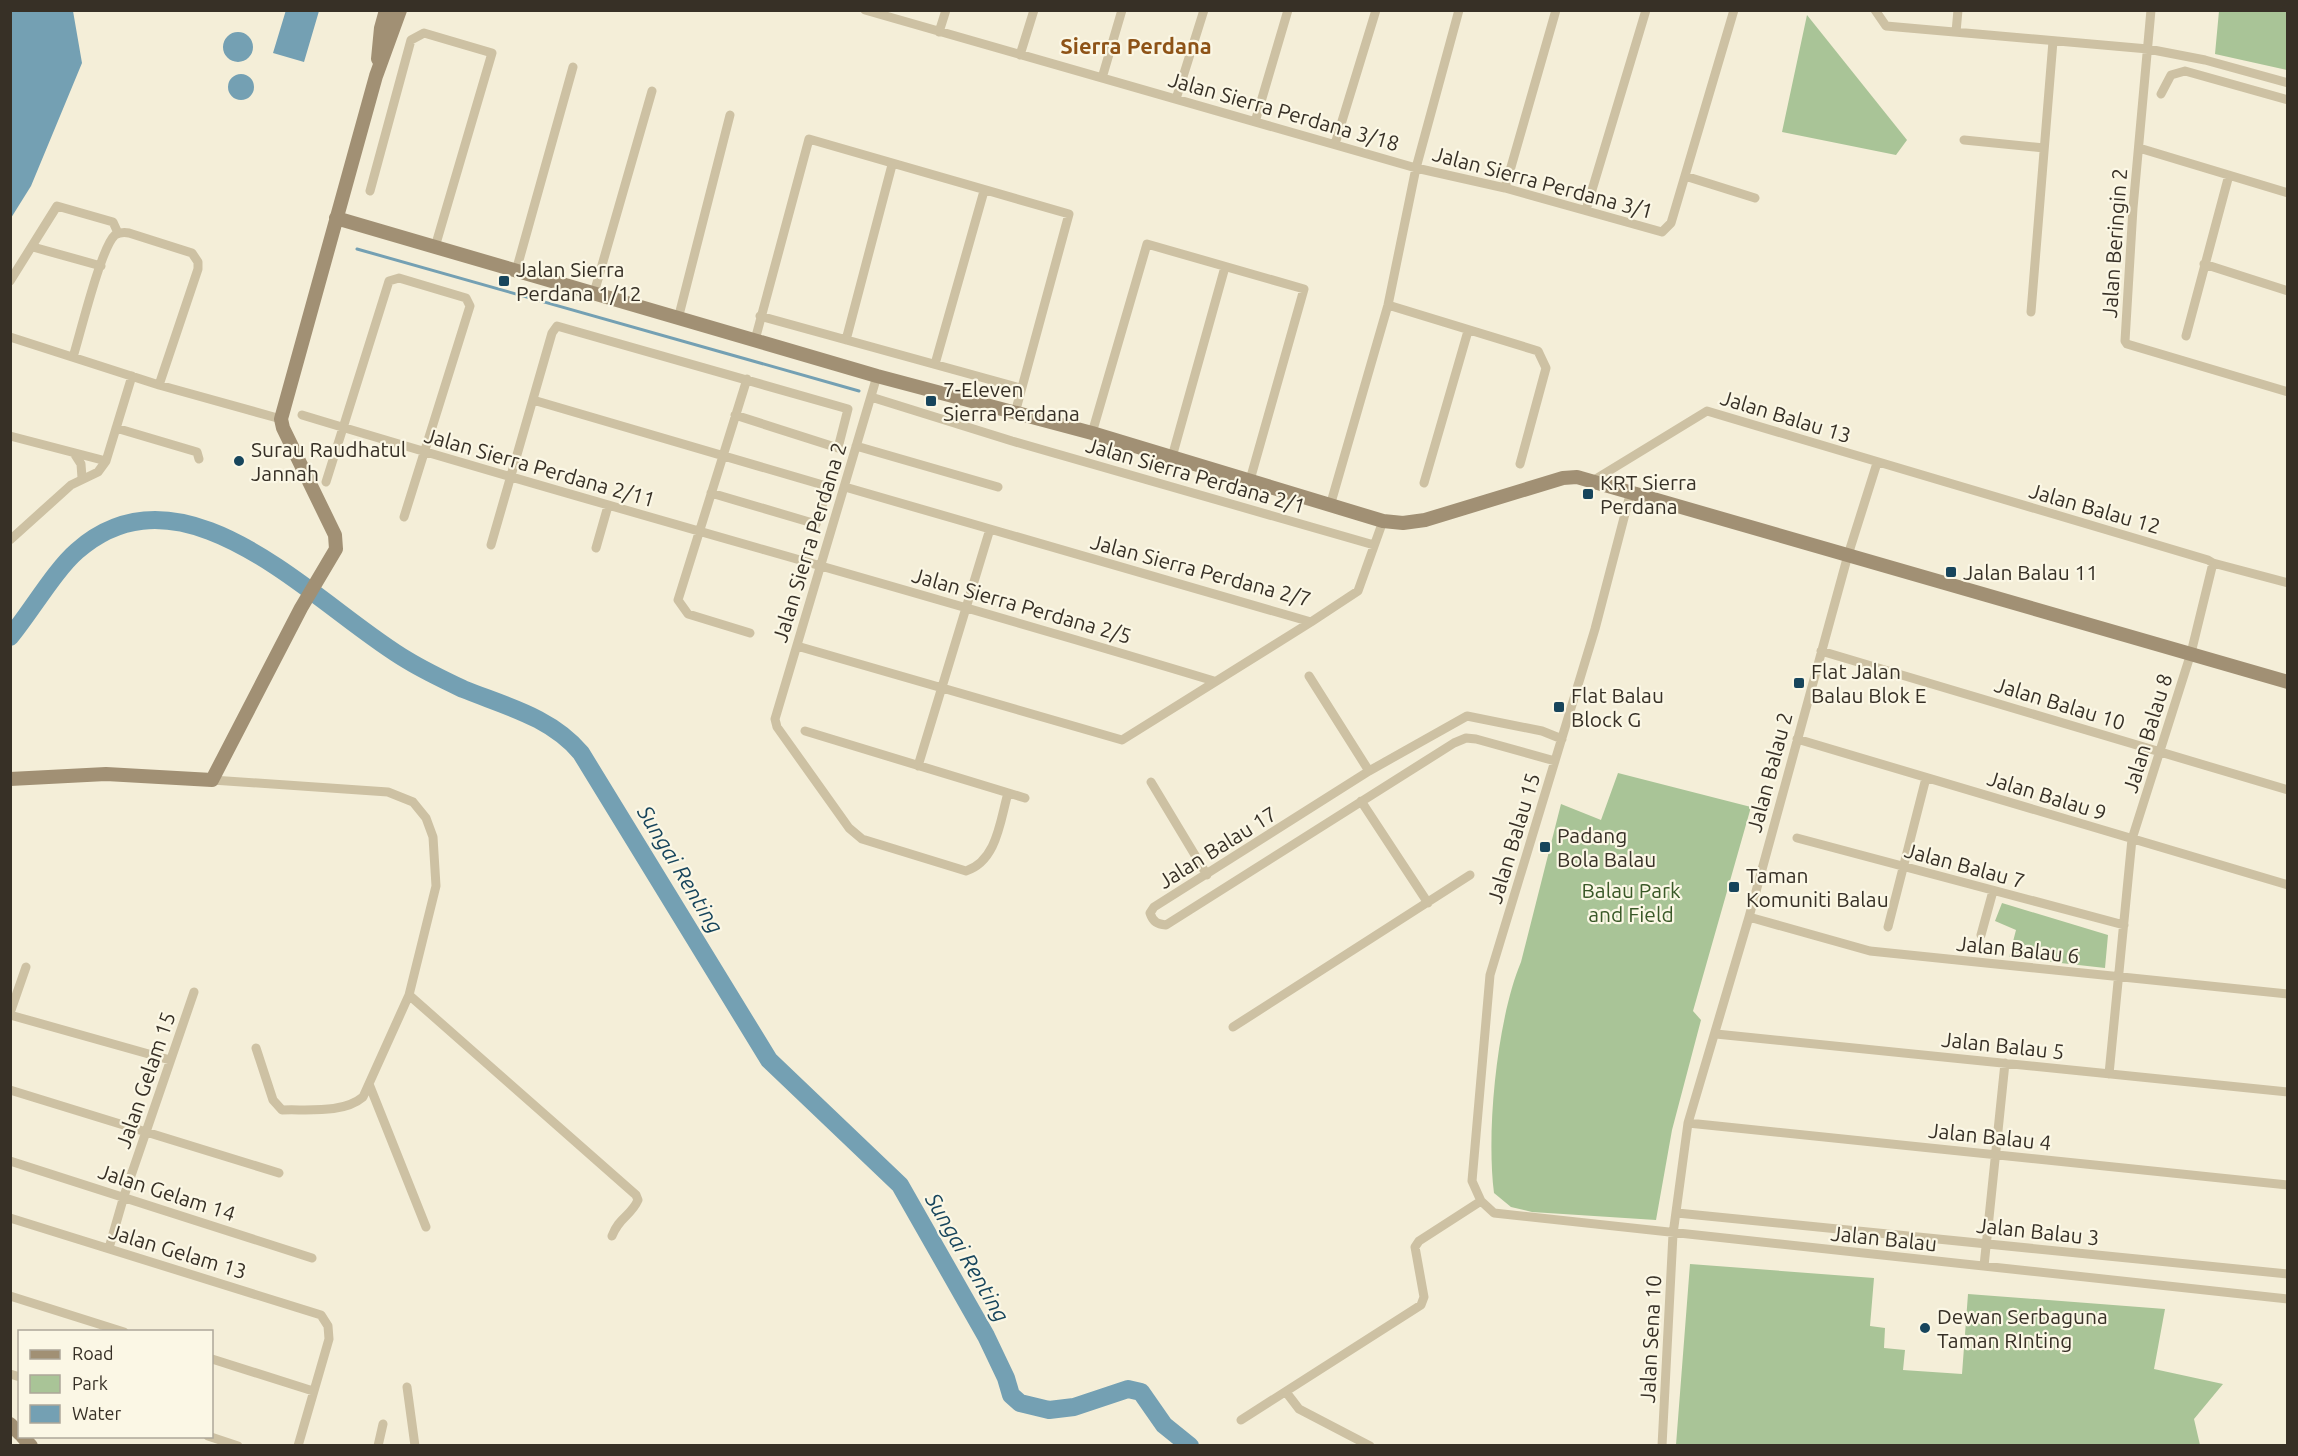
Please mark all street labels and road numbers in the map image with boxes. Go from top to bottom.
street label: Jalan Sierra Perdana 3/18 [1166,67,1402,155]
street label: Jalan Sierra Perdana 3/1 [1430,141,1656,223]
street label: Jalan Beringin 2 [2097,167,2131,319]
street label: Jalan Balau 13 [1718,385,1854,447]
street label: Jalan Sierra Perdana 2/11 [422,423,658,511]
street label: Jalan Sierra Perdana 2/1 [1083,432,1309,518]
street label: Jalan Sierra Perdana 2 [767,439,851,645]
street label: Jalan Balau 12 [2027,478,2163,538]
street label: Jalan Sierra Perdana 2/7 [1088,529,1314,611]
street label: Jalan Sierra Perdana 2/5 [909,562,1135,648]
street label: Jalan Balau 8 [2117,670,2177,796]
street label: Jalan Balau 10 [1992,672,2128,734]
street label: Jalan Balau 2 [1741,709,1797,835]
street label: Jalan Balau 9 [1984,765,2110,825]
street label: Jalan Balau 15 [1482,770,1544,906]
street label: Jalan Balau 17 [1153,801,1281,893]
street label: Jalan Balau 7 [1902,837,2028,893]
street label: Jalan Balau 6 [1955,931,2081,967]
street label: Jalan Gelam 15 [110,1009,180,1151]
street label: Jalan Balau 5 [1940,1027,2066,1063]
street label: Jalan Balau 4 [1927,1118,2053,1154]
street label: Jalan Gelam 14 [95,1159,239,1225]
street label: Jalan Balau 3 [1975,1213,2101,1249]
street label: Jalan Gelam 13 [106,1219,250,1283]
street label: Jalan Balau [1830,1220,1938,1256]
street label: Jalan Sena 10 [1635,1274,1665,1404]

